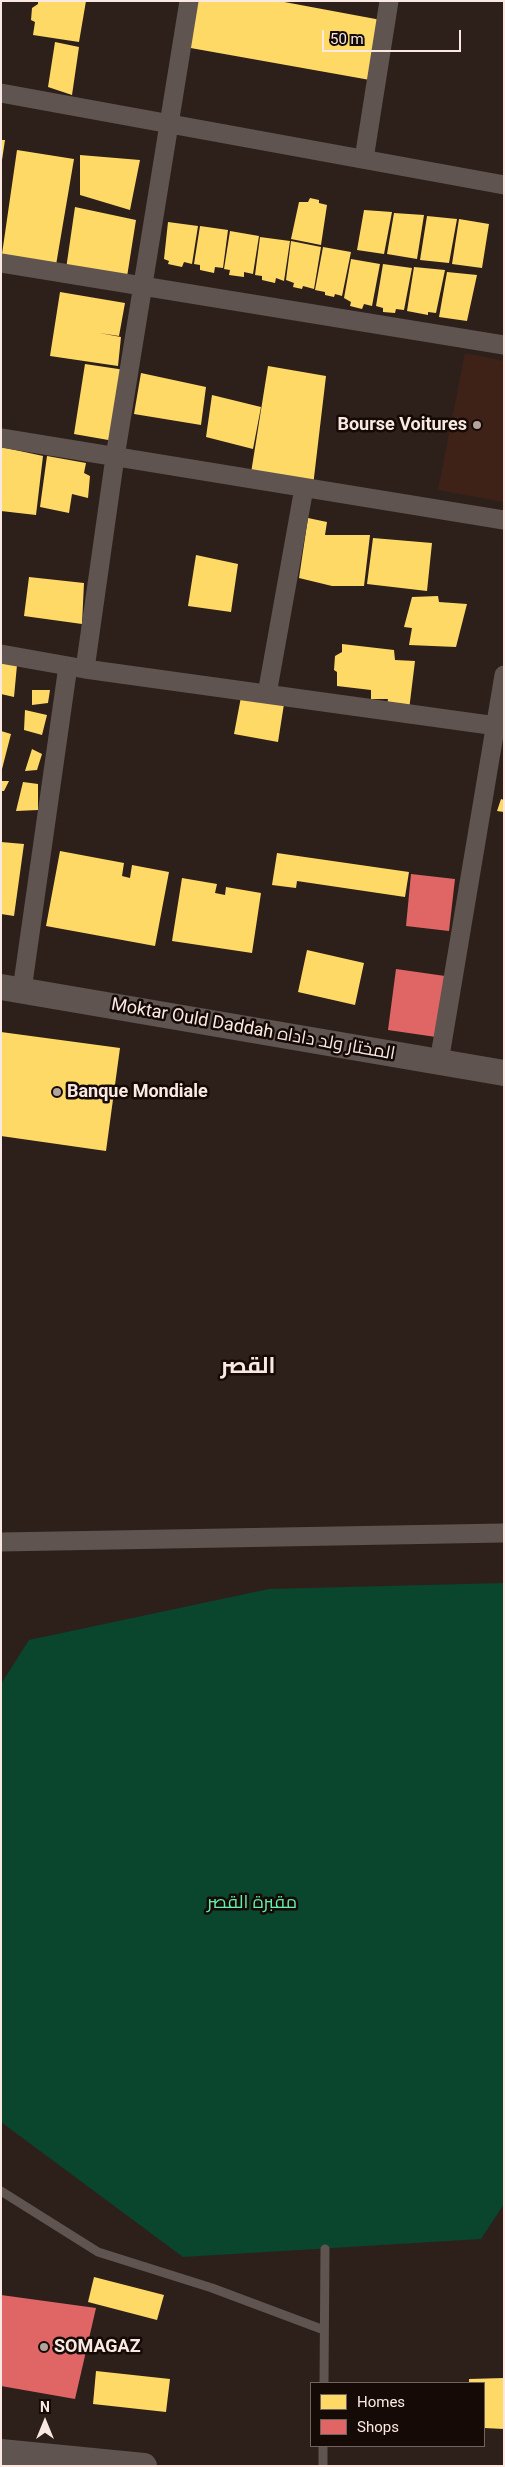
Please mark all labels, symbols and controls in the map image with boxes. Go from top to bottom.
scale bar [325,20,464,52]
text: 50 m [330,30,364,48]
place label: Bourse Voitures [337,414,467,436]
marker: Bourse Voitures [471,419,483,431]
street label: Moktar Ould Daddah المختار ولد داداه [109,994,397,1066]
place label: Banque Mondiale [67,1081,208,1103]
marker: Banque Mondiale [51,1086,63,1098]
district label: القصر [221,1354,275,1380]
park label: مقبرة القصر [207,1892,297,1914]
place label: SOMAGAZ [54,2336,141,2358]
marker: SOMAGAZ [38,2341,50,2353]
legend [310,2382,485,2447]
text: Homes [357,2393,405,2411]
north arrow [20,2397,70,2447]
text: N [40,2399,50,2415]
text: Shops [357,2418,399,2436]

